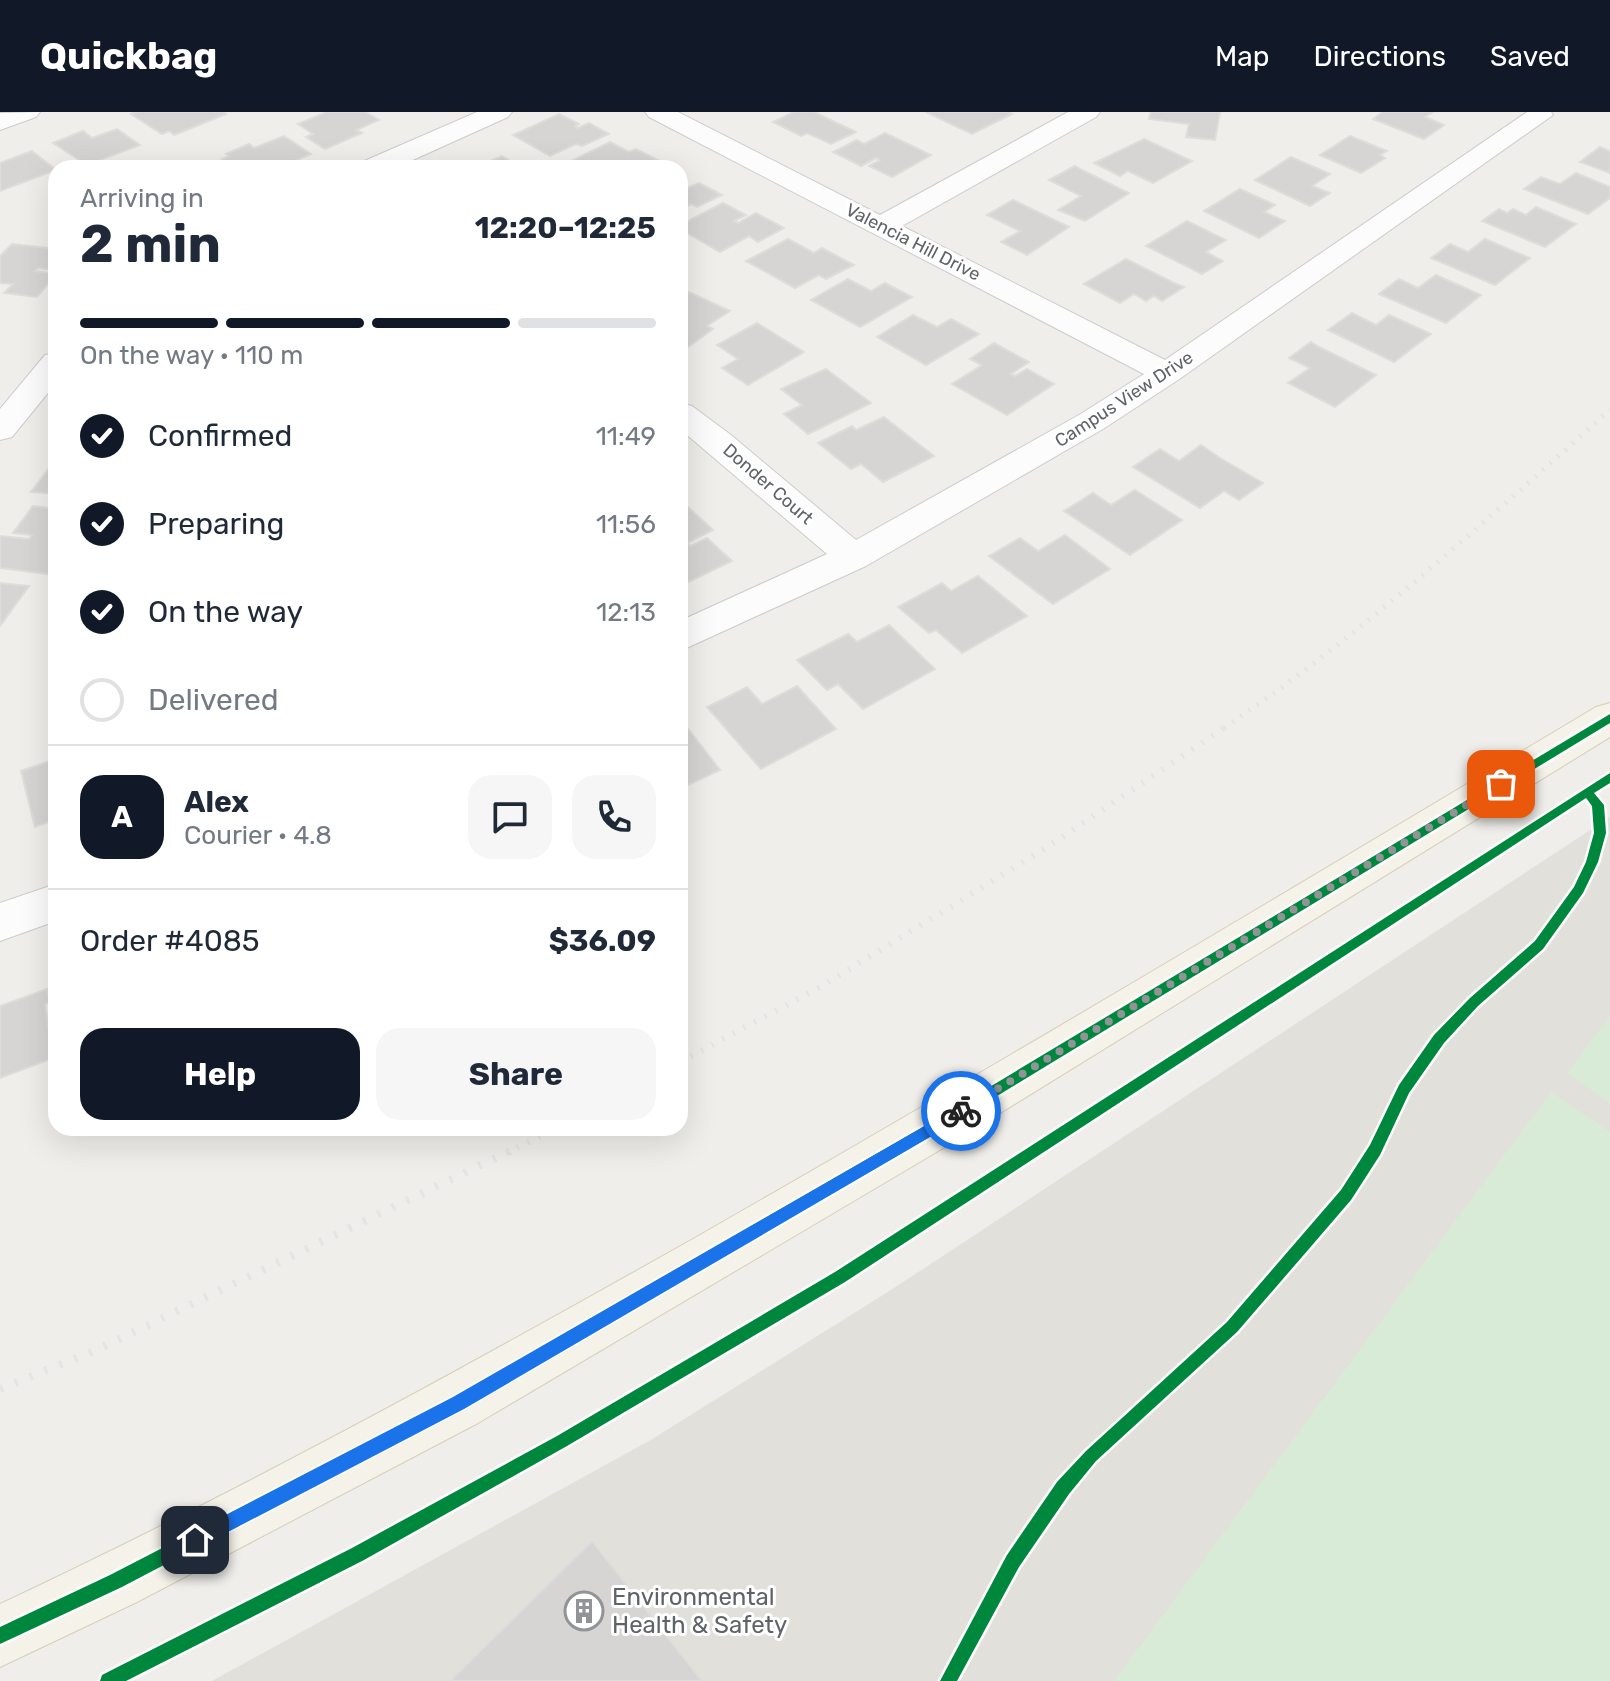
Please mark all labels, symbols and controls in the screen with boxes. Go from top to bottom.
text: Quickbag [40,33,217,79]
text: Map [1215,40,1269,73]
text: Directions [1313,40,1446,73]
text: Saved [1490,40,1570,73]
text: Arriving in [80,183,204,214]
street label: Valencia Hill Drive [842,199,984,285]
text: 12:20–12:25 [475,210,656,246]
text: 2 min [80,213,221,275]
text: On the way · 110 m [80,340,303,371]
street label: Campus View Drive [1051,346,1197,452]
icon: check [80,414,124,458]
text: Confirmed [148,418,292,454]
text: 11:49 [596,421,656,452]
street label: Donder Court [718,439,818,529]
icon: check [80,502,124,546]
text: Preparing [148,506,284,542]
text: 11:56 [596,509,656,540]
icon: check [80,590,124,634]
text: On the way [148,594,303,630]
text: 12:13 [596,597,656,628]
text: Delivered [148,682,279,718]
pin [1467,750,1535,818]
icon: bag [1479,762,1523,806]
button: chat [468,775,552,859]
button: phone [572,775,656,859]
text: Alex [184,784,249,820]
text: A [111,799,133,835]
text: Courier · 4.8 [184,820,332,851]
text: Order #4085 [80,923,260,959]
text: $36.09 [549,923,656,959]
button: Help [80,1028,360,1120]
button: Share [376,1028,656,1120]
courier [921,1071,1001,1151]
icon: bike [939,1089,983,1133]
pin [161,1506,229,1574]
icon: home [173,1518,217,1562]
place label: Environmental Health & Safety [612,1583,787,1639]
building icon: Environmental Health & Safety [563,1590,605,1632]

